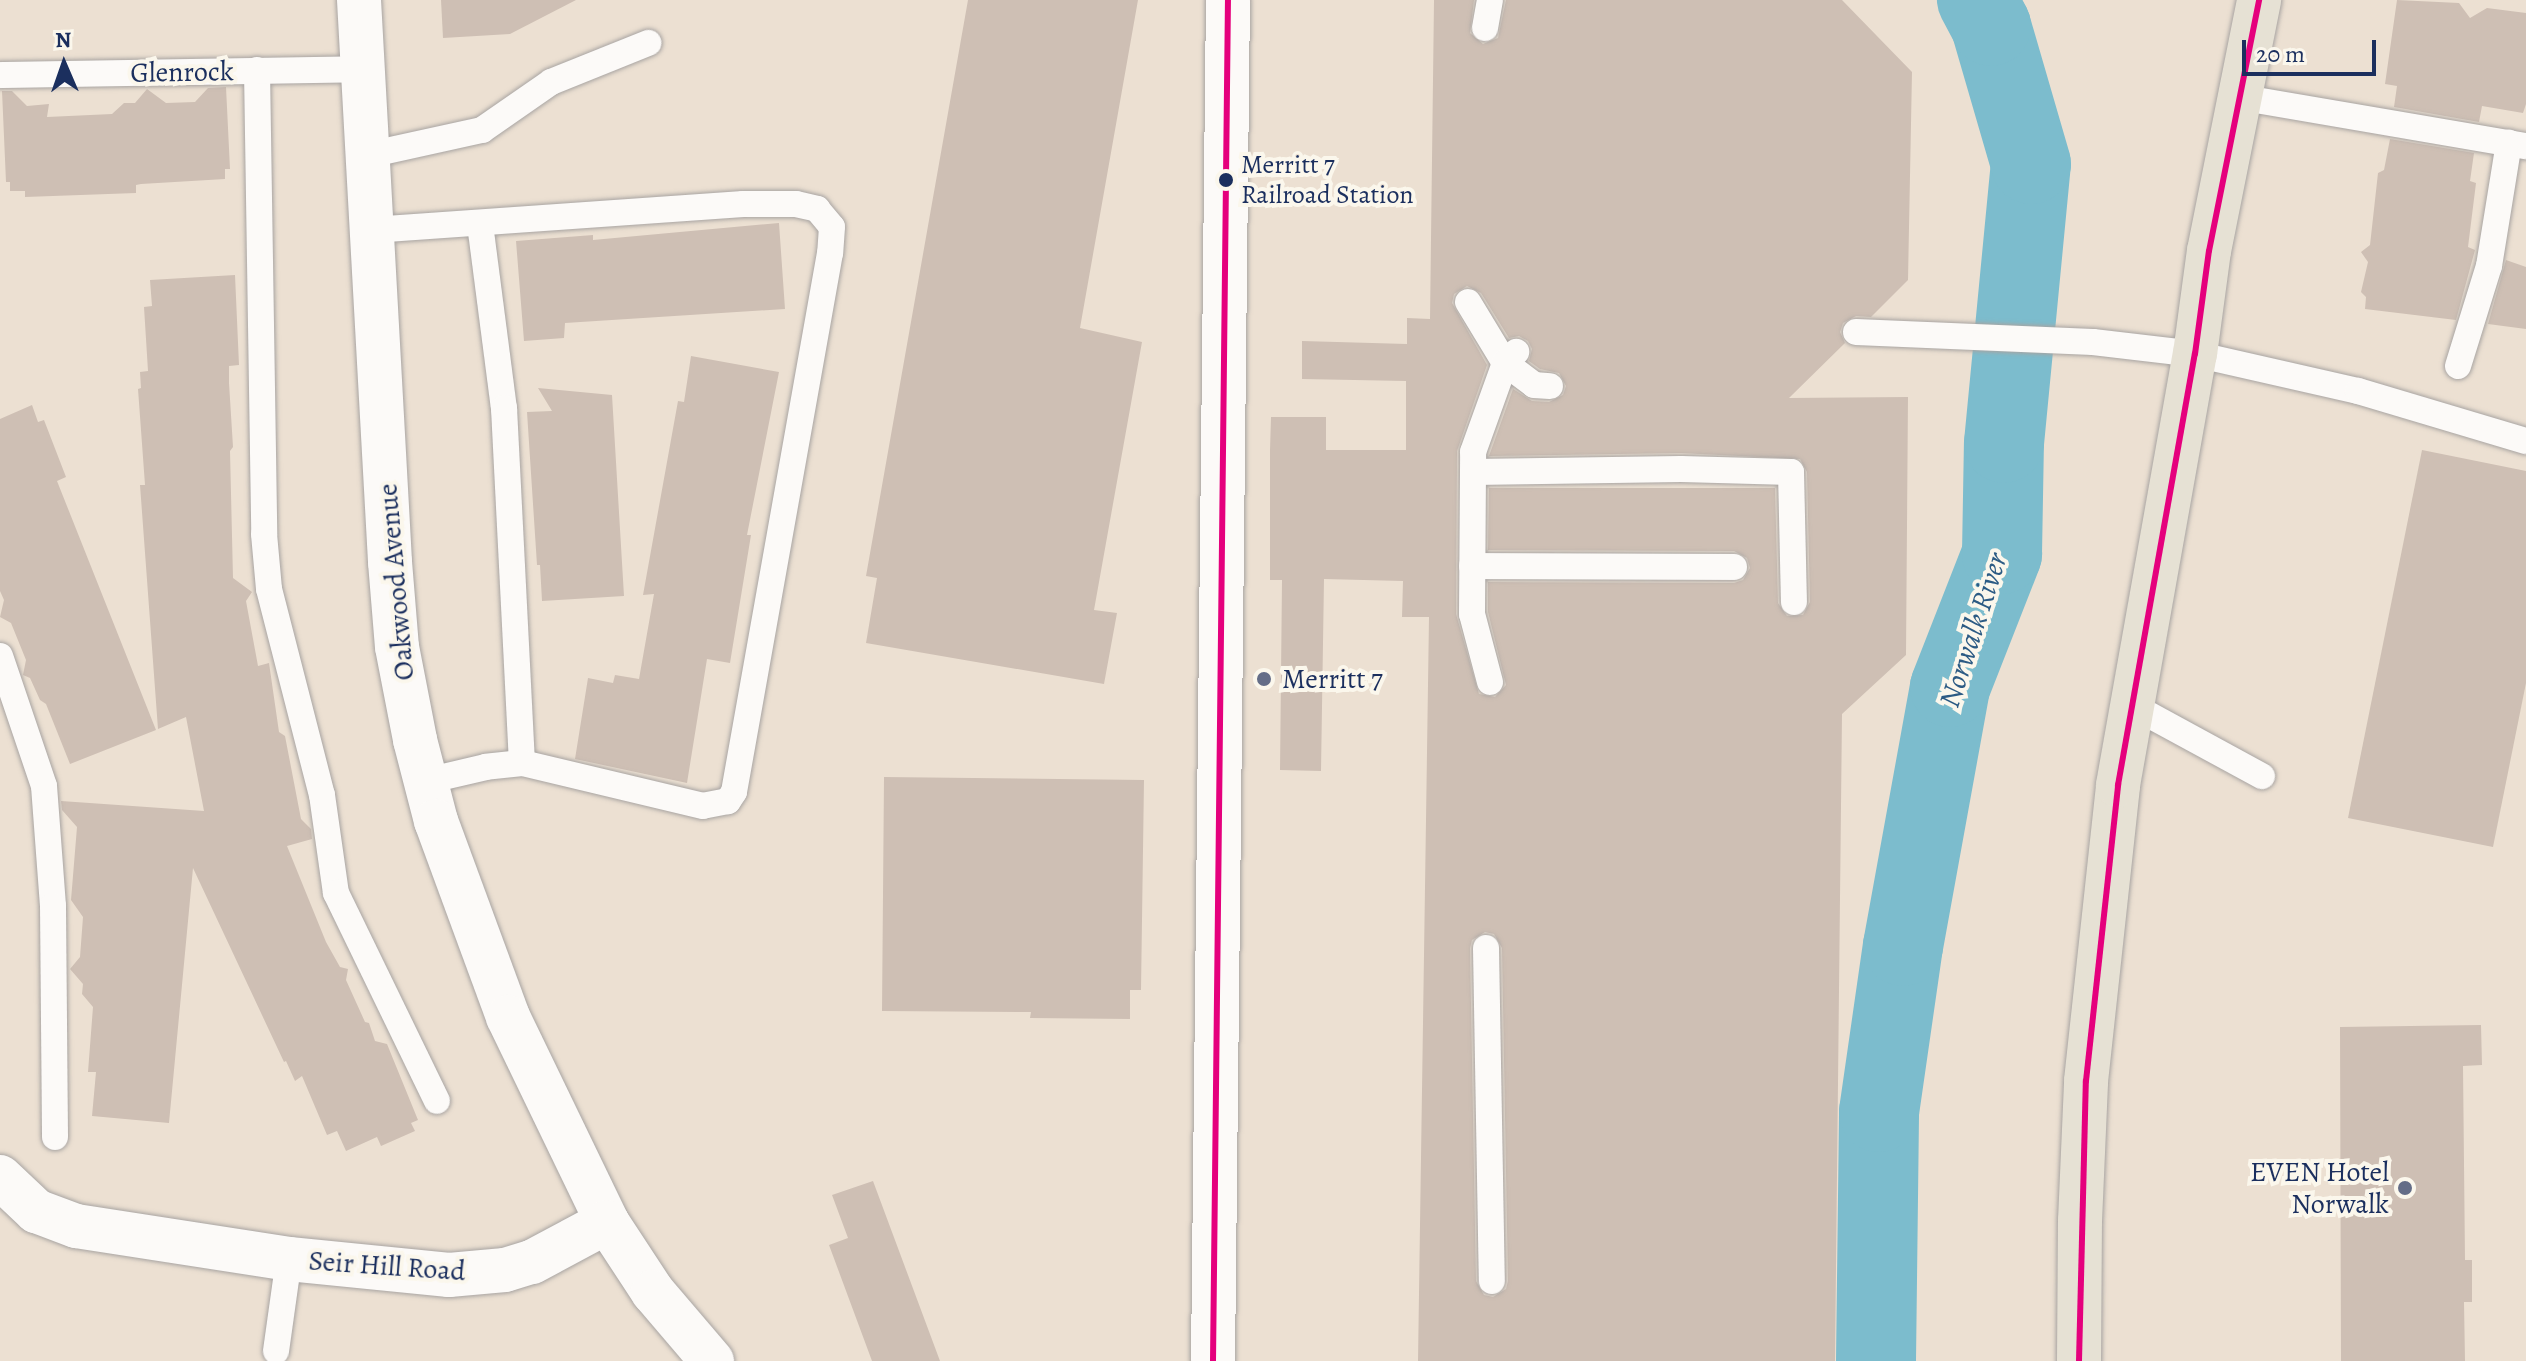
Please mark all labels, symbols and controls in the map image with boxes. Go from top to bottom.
north arrow [24,24,104,104]
scale bar [2246,24,2380,74]
text: N [55,25,72,55]
text: 20 m [2256,38,2305,70]
street label: Glenrock [130,54,234,90]
place label: Merritt 7 Railroad Station [1241,149,1414,210]
marker: Merritt 7 Railroad Station [1218,172,1234,188]
street label: Oakwood Avenue [371,482,421,682]
water label: Norwalk River [1931,548,2015,712]
place label: Merritt 7 [1282,662,1383,696]
marker: Merritt 7 [1253,668,1275,690]
place label: EVEN Hotel Norwalk [2250,1155,2389,1221]
marker: EVEN Hotel Norwalk [2396,1179,2414,1197]
street label: Seir Hill Road [307,1244,467,1288]

